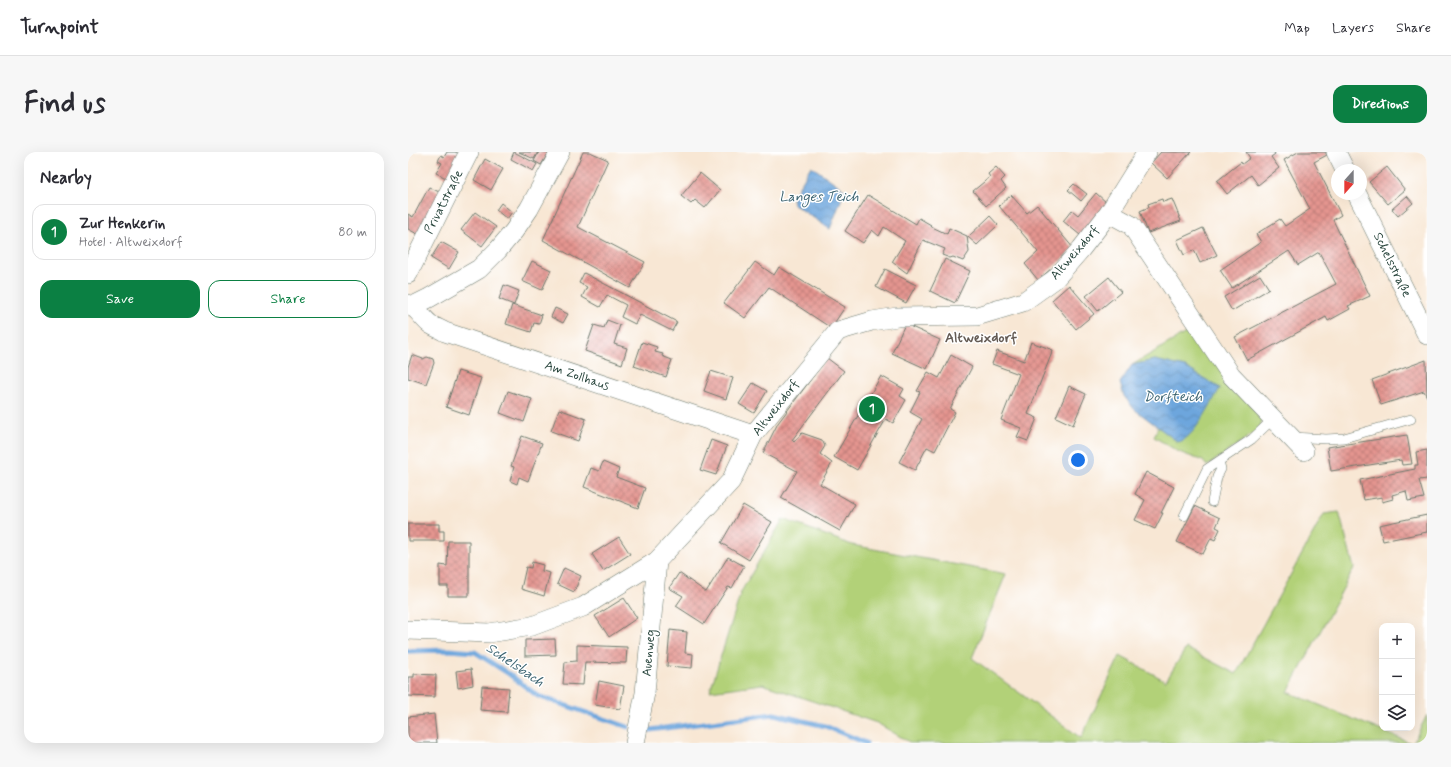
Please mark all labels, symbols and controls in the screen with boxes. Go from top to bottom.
text: Turnpoint [20,15,99,40]
text: Map [1284,19,1310,37]
text: Layers [1332,19,1374,37]
text: Share [1396,19,1431,37]
button: Directions [1333,85,1427,123]
text: Find us [24,86,105,123]
north arrow [1331,164,1367,200]
text: Nearby [40,167,92,189]
street label: Privatstraße [421,167,467,237]
water label: Langes Teich [779,188,859,208]
text: Zur Henkerin [79,214,165,234]
street label: Altweixdorf [1047,222,1104,284]
text: 1 [51,224,57,241]
text: 80 m [338,224,367,241]
street label: Schelsstraße [1369,230,1415,300]
text: Hotel · Altweixdorf [79,234,182,251]
button: Save [40,280,200,318]
button: Share [208,280,368,318]
district label: Altweixdorf [945,329,1017,347]
street label: Am Zollhaus [542,357,612,395]
street label: Altweixdorf [749,376,804,440]
water label: Dorfteich [1144,388,1202,406]
pin: 1 [859,394,885,424]
your location [1068,450,1088,470]
map controls [1379,623,1415,731]
button: + [1379,623,1415,659]
street label: Auenweg [638,628,661,677]
water label: Schelsbach [483,639,548,691]
button: − [1379,659,1415,695]
button: layers [1379,695,1415,731]

